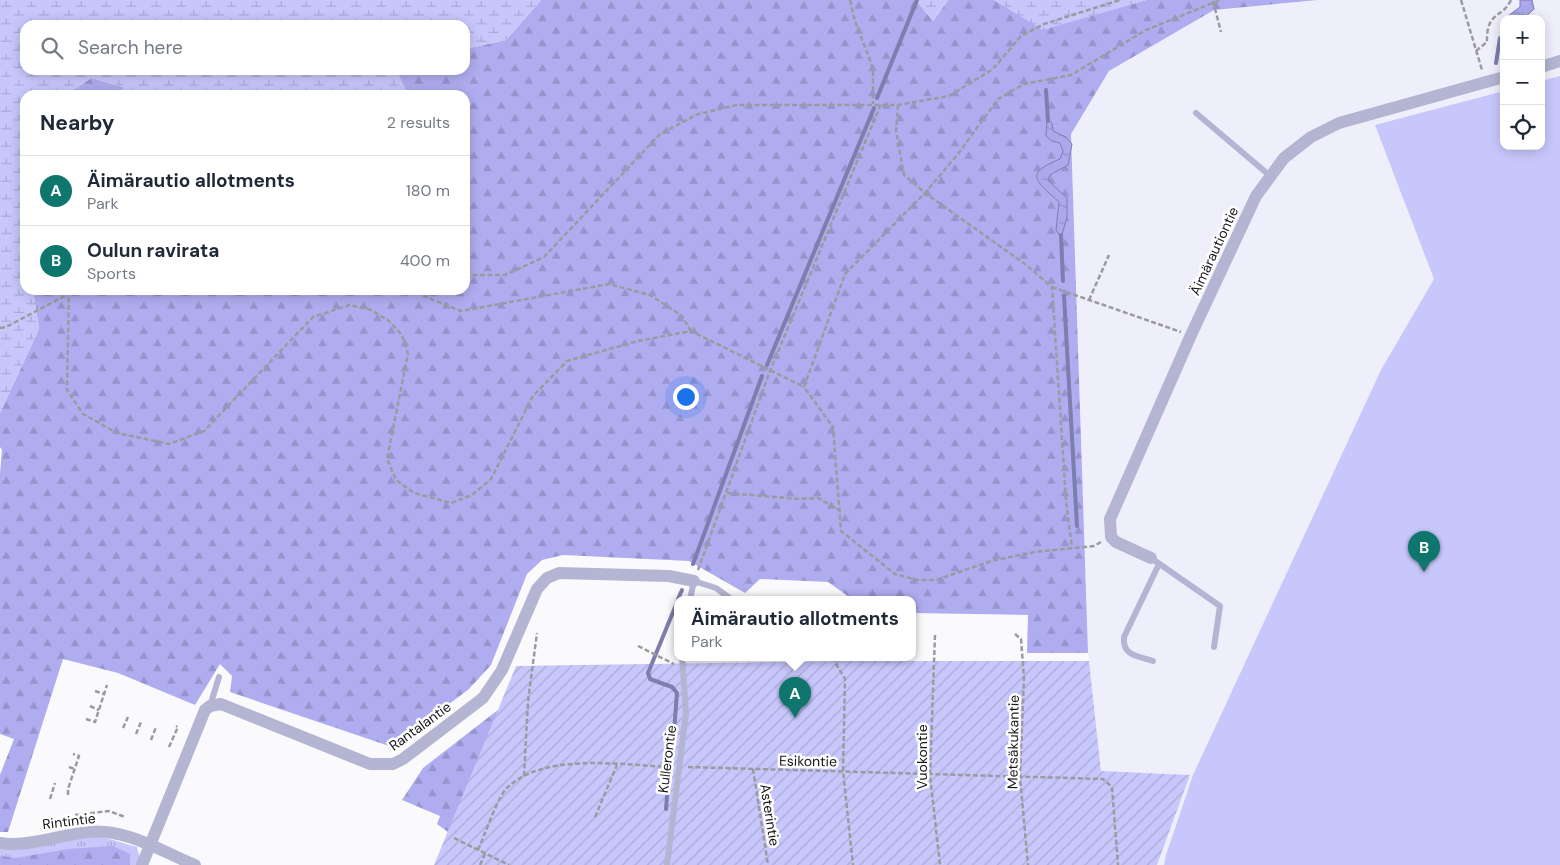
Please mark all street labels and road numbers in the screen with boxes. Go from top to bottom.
street label: Äimärautiontie [1186,204,1242,298]
street label: Metsäkukantie [1003,695,1023,789]
street label: Rantalantie [385,697,455,755]
street label: Kullerontie [654,724,680,794]
street label: Vuokontie [913,724,931,790]
street label: Esikontie [779,751,837,771]
street label: Asterintie [756,783,784,847]
street label: Rintintie [41,809,97,833]

